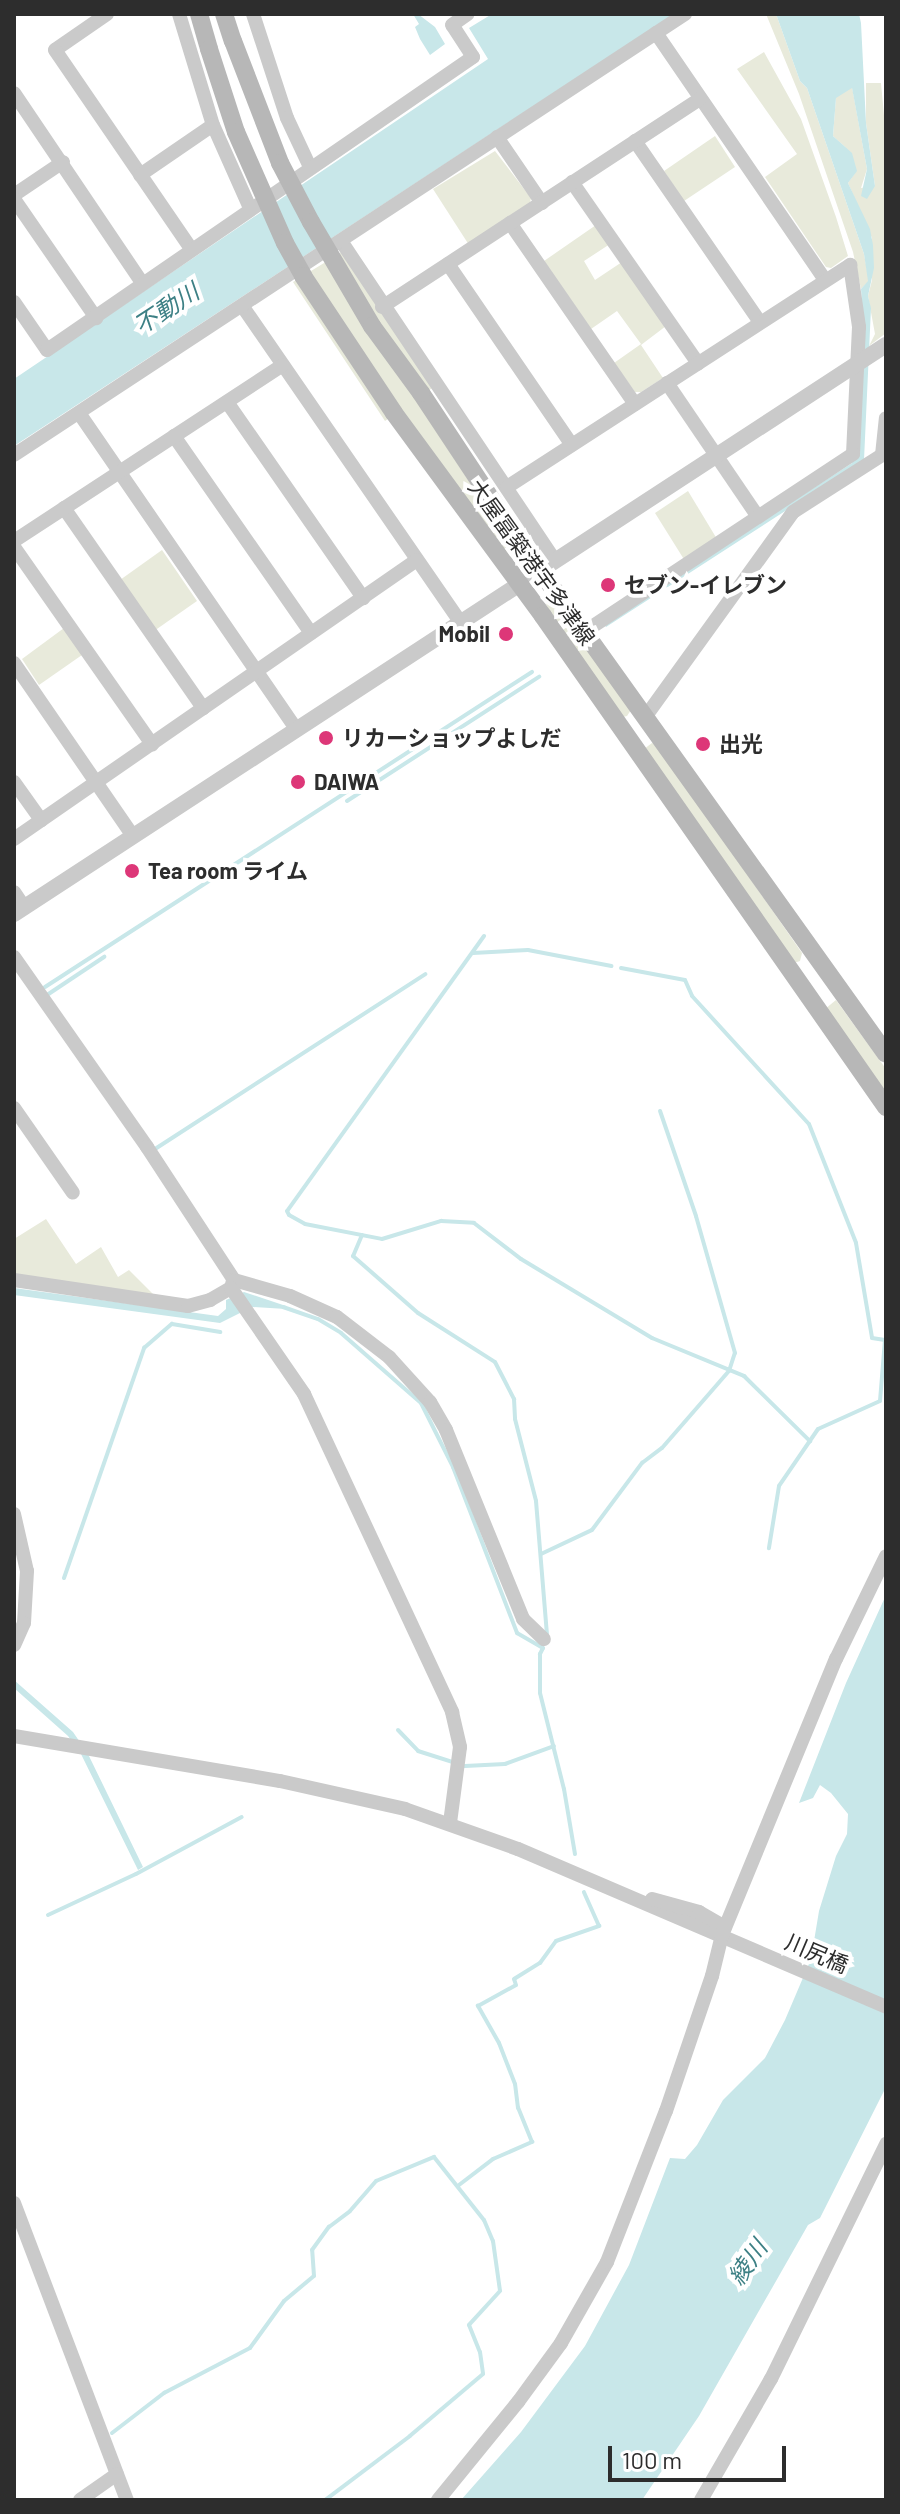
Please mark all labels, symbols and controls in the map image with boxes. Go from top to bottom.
water label: 不動川 [128,276,204,340]
street label: 大屋冨築港宇多津線 [463,474,601,650]
place label: セブン-イレブン [624,572,787,598]
marker: セブン-イレブン [599,576,617,594]
place label: Mobil [439,621,490,647]
marker: Mobil [497,625,515,643]
place label: リカーショップよしだ [342,725,562,751]
marker: リカーショップよしだ [317,729,335,747]
place label: 出光 [719,731,763,757]
marker: 出光 [694,735,712,753]
place label: DAIWA [314,769,379,795]
marker: DAIWA [289,773,307,791]
place label: Tea room ライム [148,858,308,884]
marker: Tea room ライム [123,862,141,880]
street label: 川尻橋 [781,1928,853,1978]
water label: 綾川 [721,2234,773,2290]
scale bar [612,2430,790,2480]
text: 100 m [622,2445,682,2474]

